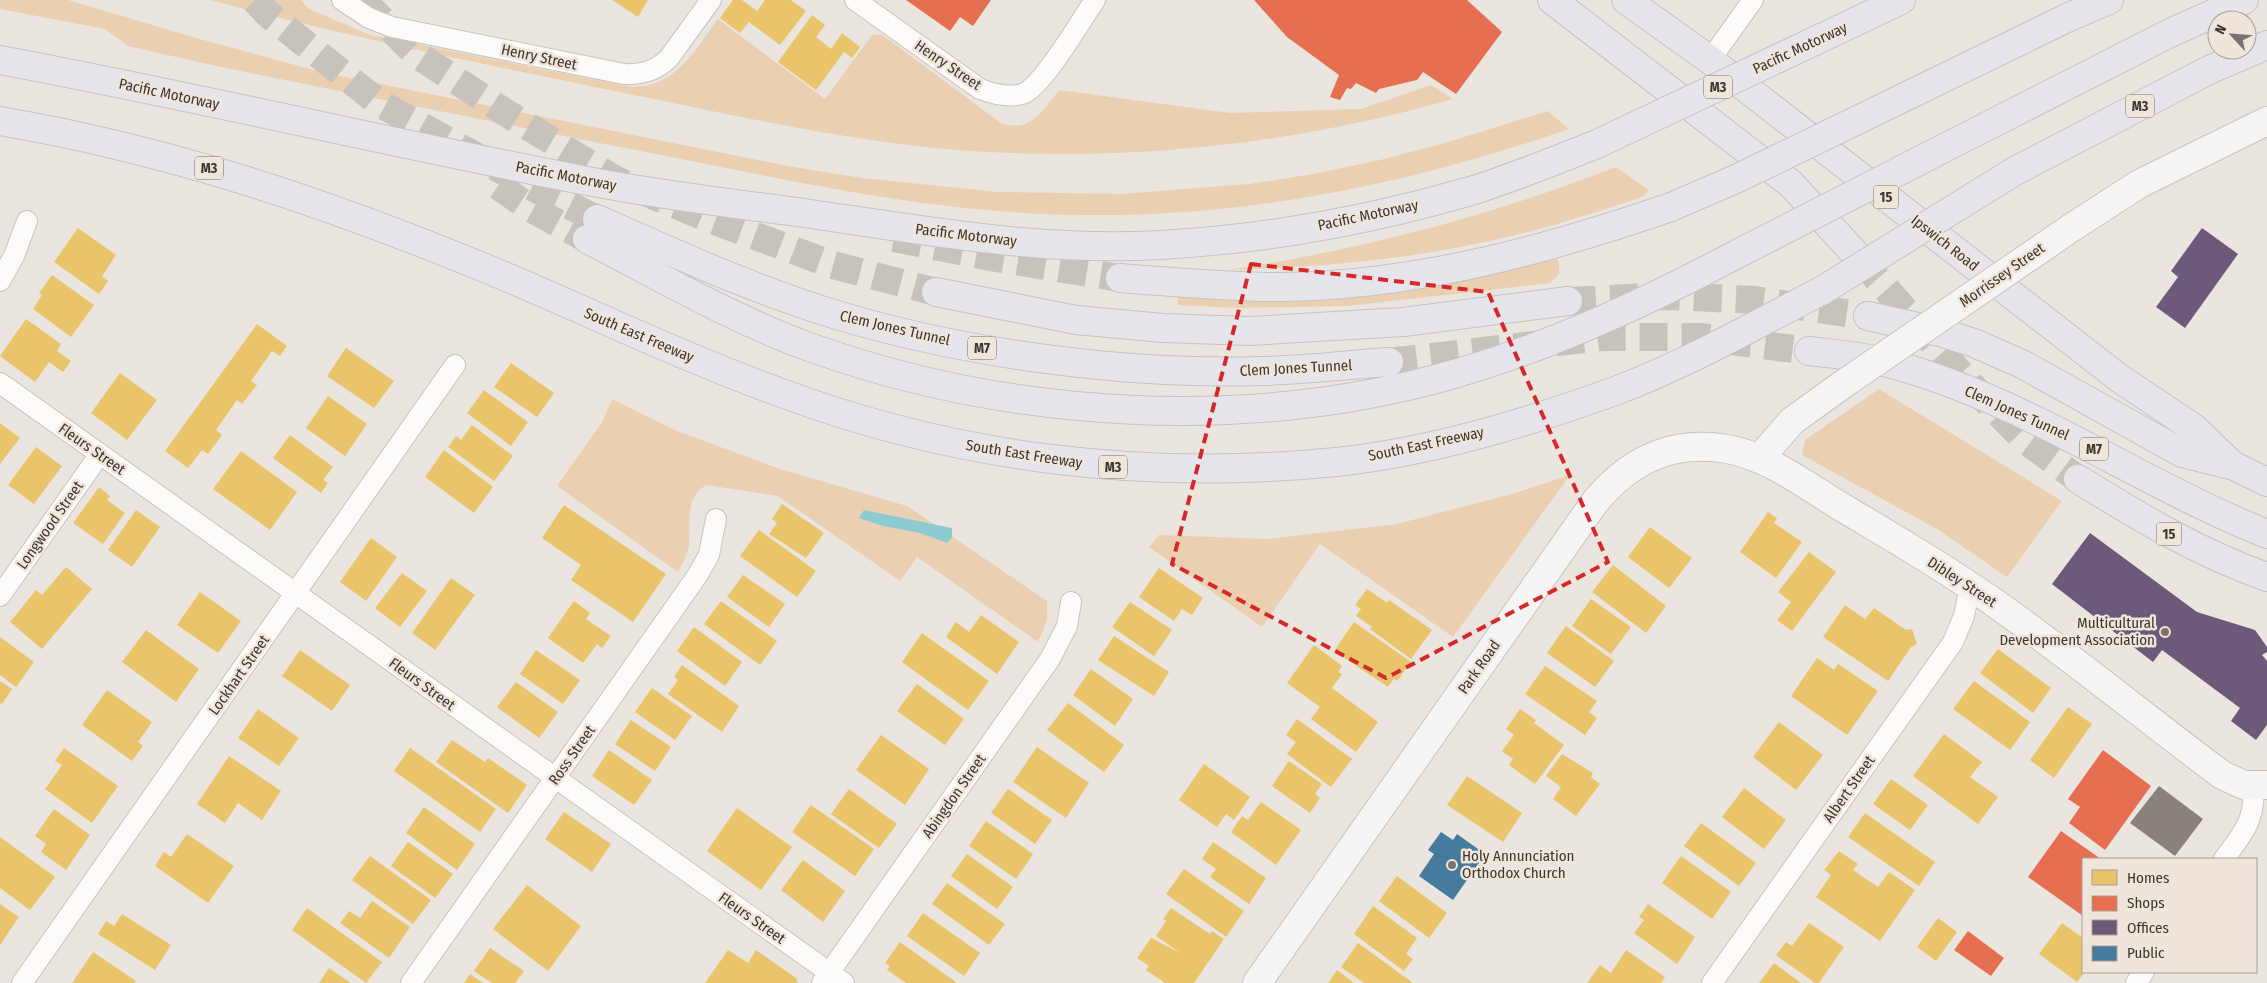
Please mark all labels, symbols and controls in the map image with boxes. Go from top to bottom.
north arrow [2207,10,2257,60]
street label: Pacific Motorway [1750,18,1850,78]
text: N [2211,22,2230,37]
street label: Henry Street [911,36,985,94]
street label: Henry Street [500,40,578,74]
street label: Pacific Motorway [117,75,221,113]
road number: M3 [1704,75,1732,98]
road number: M3 [2126,94,2154,118]
road number: M3 [195,156,223,180]
street label: Pacific Motorway [514,157,618,195]
road number: 15 [1874,186,1898,208]
street label: Pacific Motorway [1316,196,1420,234]
street label: Ipswich Road [1908,211,1982,275]
street label: Pacific Motorway [914,220,1018,250]
street label: Morrissey Street [1956,239,2048,311]
street label: South East Freeway [581,304,697,366]
street label: Clem Jones Tunnel [838,307,952,349]
road number: M7 [968,336,996,359]
street label: Clem Jones Tunnel [1239,356,1353,380]
street label: Clem Jones Tunnel [1962,382,2072,444]
street label: Fleurs Street [55,419,129,479]
street label: South East Freeway [1367,423,1486,465]
street label: South East Freeway [965,436,1084,472]
road number: M7 [2080,438,2108,460]
road number: M3 [1099,456,1127,478]
street label: Longwood Street [13,477,87,572]
road number: 15 [2156,522,2182,546]
street label: Dibley Street [1924,553,2000,611]
place label: Multicultural Development Association [1999,614,2155,649]
marker: Multicultural Development Association [2159,626,2171,638]
street label: Lockhart Street [205,631,273,718]
street label: Park Road [1454,637,1504,697]
street label: Fleurs Street [385,654,459,714]
street label: Ross Street [545,722,599,788]
street label: Abingdon Street [918,750,990,842]
street label: Albert Street [1819,752,1879,826]
place label: Holy Annunciation Orthodox Church [1462,847,1575,882]
legend [2082,858,2257,973]
marker: Holy Annunciation Orthodox Church [1446,859,1458,871]
text: Homes [2127,869,2169,887]
street label: Fleurs Street [715,888,789,948]
text: Shops [2127,894,2165,912]
text: Offices [2127,919,2169,937]
text: Public [2127,944,2165,962]

